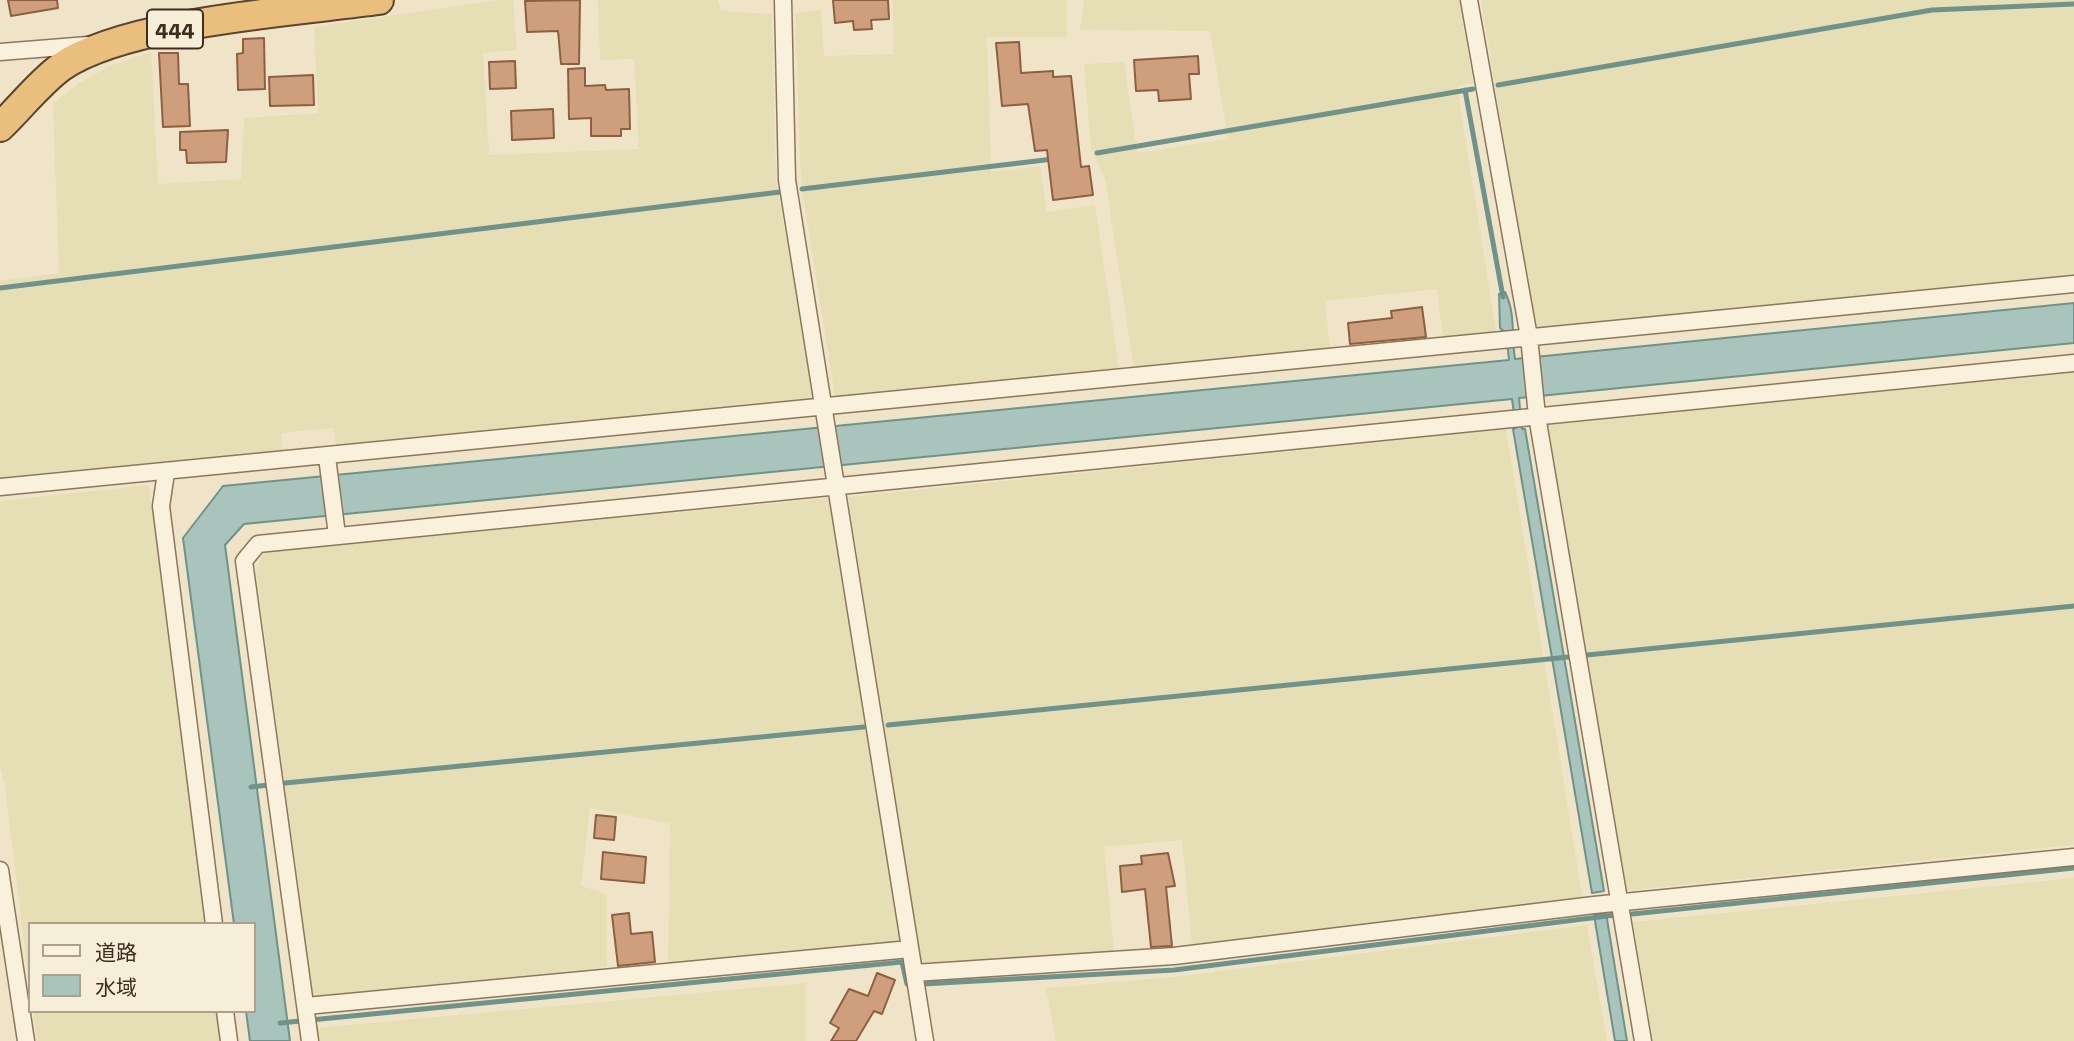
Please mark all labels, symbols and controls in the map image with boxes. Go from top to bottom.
road number: 444 [147,10,203,48]
legend [28,922,256,1013]
text: 道路 [95,940,137,965]
text: 水域 [95,975,137,1000]

